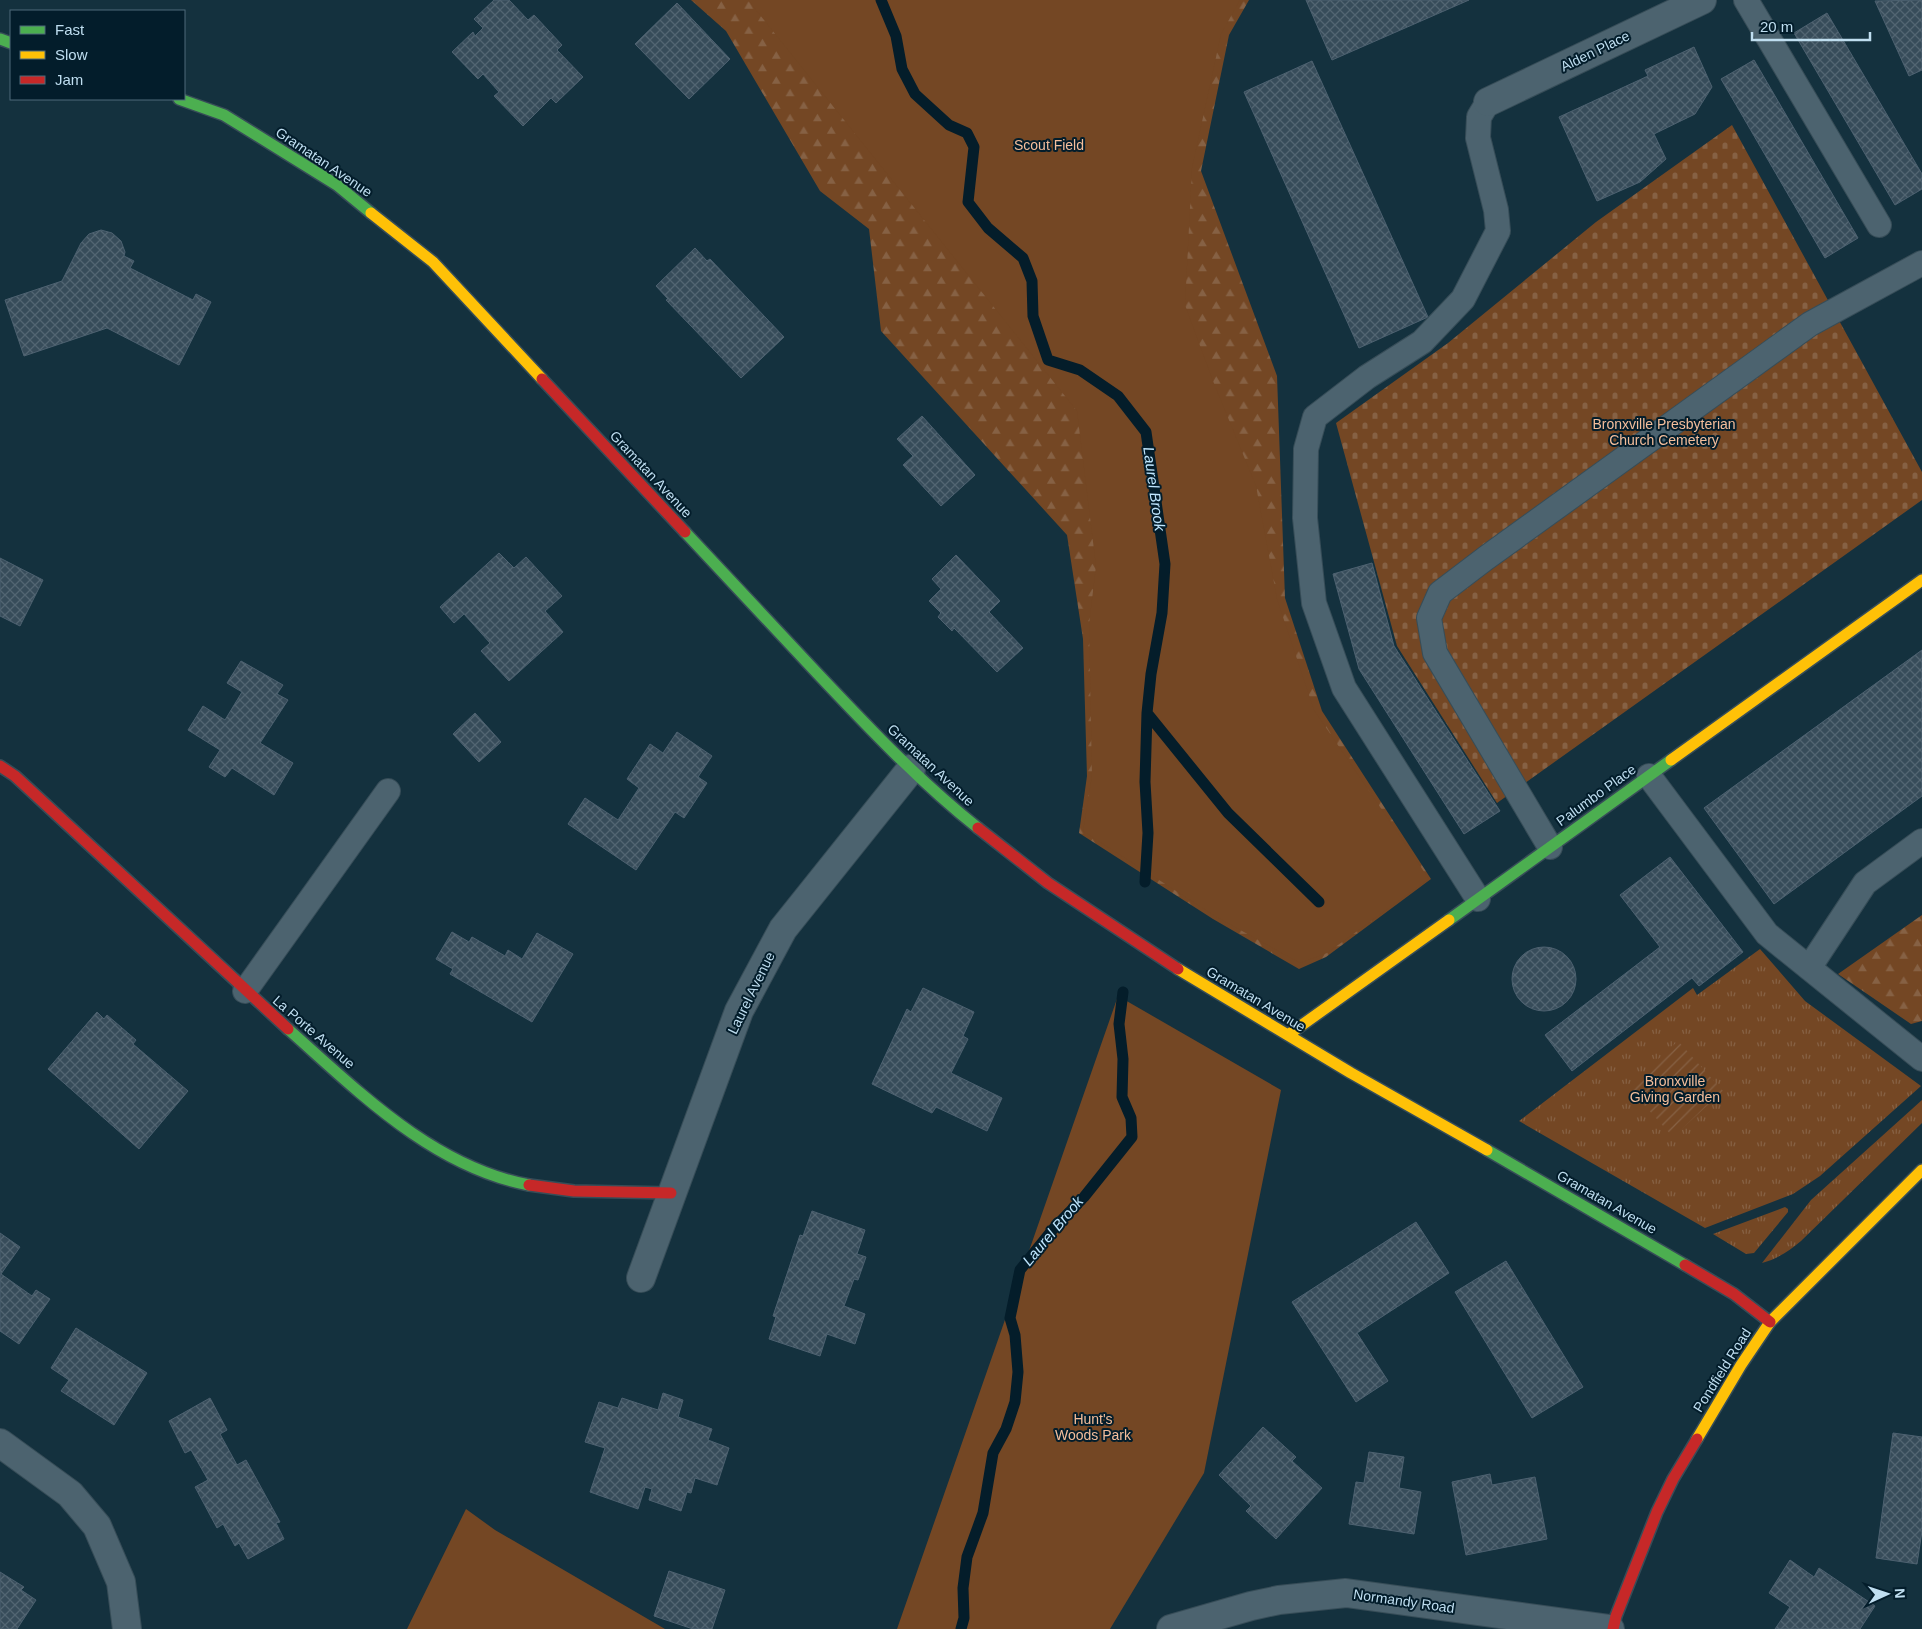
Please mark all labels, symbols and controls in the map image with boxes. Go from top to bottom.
legend [10,10,185,100]
scale bar [1752,10,1870,42]
text: 20 m [1760,18,1793,35]
text: Fast [55,21,85,38]
street label: Alden Place [1558,27,1632,75]
text: Slow [55,46,88,63]
text: Jam [55,71,83,88]
street label: Gramatan Avenue [273,124,375,200]
park label: Scout Field [1014,137,1084,153]
park label: Bronxville Presbyterian Church Cemetery [1592,416,1736,448]
street label: Gramatan Avenue [607,427,695,521]
water label: Laurel Brook [1140,446,1169,534]
street label: Gramatan Avenue [884,721,978,809]
street label: Palumbo Place [1553,761,1639,829]
street label: Laurel Avenue [724,949,778,1037]
street label: Gramatan Avenue [1204,963,1309,1035]
street label: La Porte Avenue [270,992,358,1072]
park label: Bronxville Giving Garden [1630,1073,1720,1105]
street label: Gramatan Avenue [1554,1167,1660,1237]
water label: Laurel Brook [1019,1191,1087,1269]
street label: Pondfield Road [1690,1325,1754,1415]
park label: Hunt's Woods Park [1055,1411,1132,1443]
north arrow [1862,1569,1912,1619]
street label: Normandy Road [1352,1586,1456,1616]
text: N [1892,1588,1908,1599]

